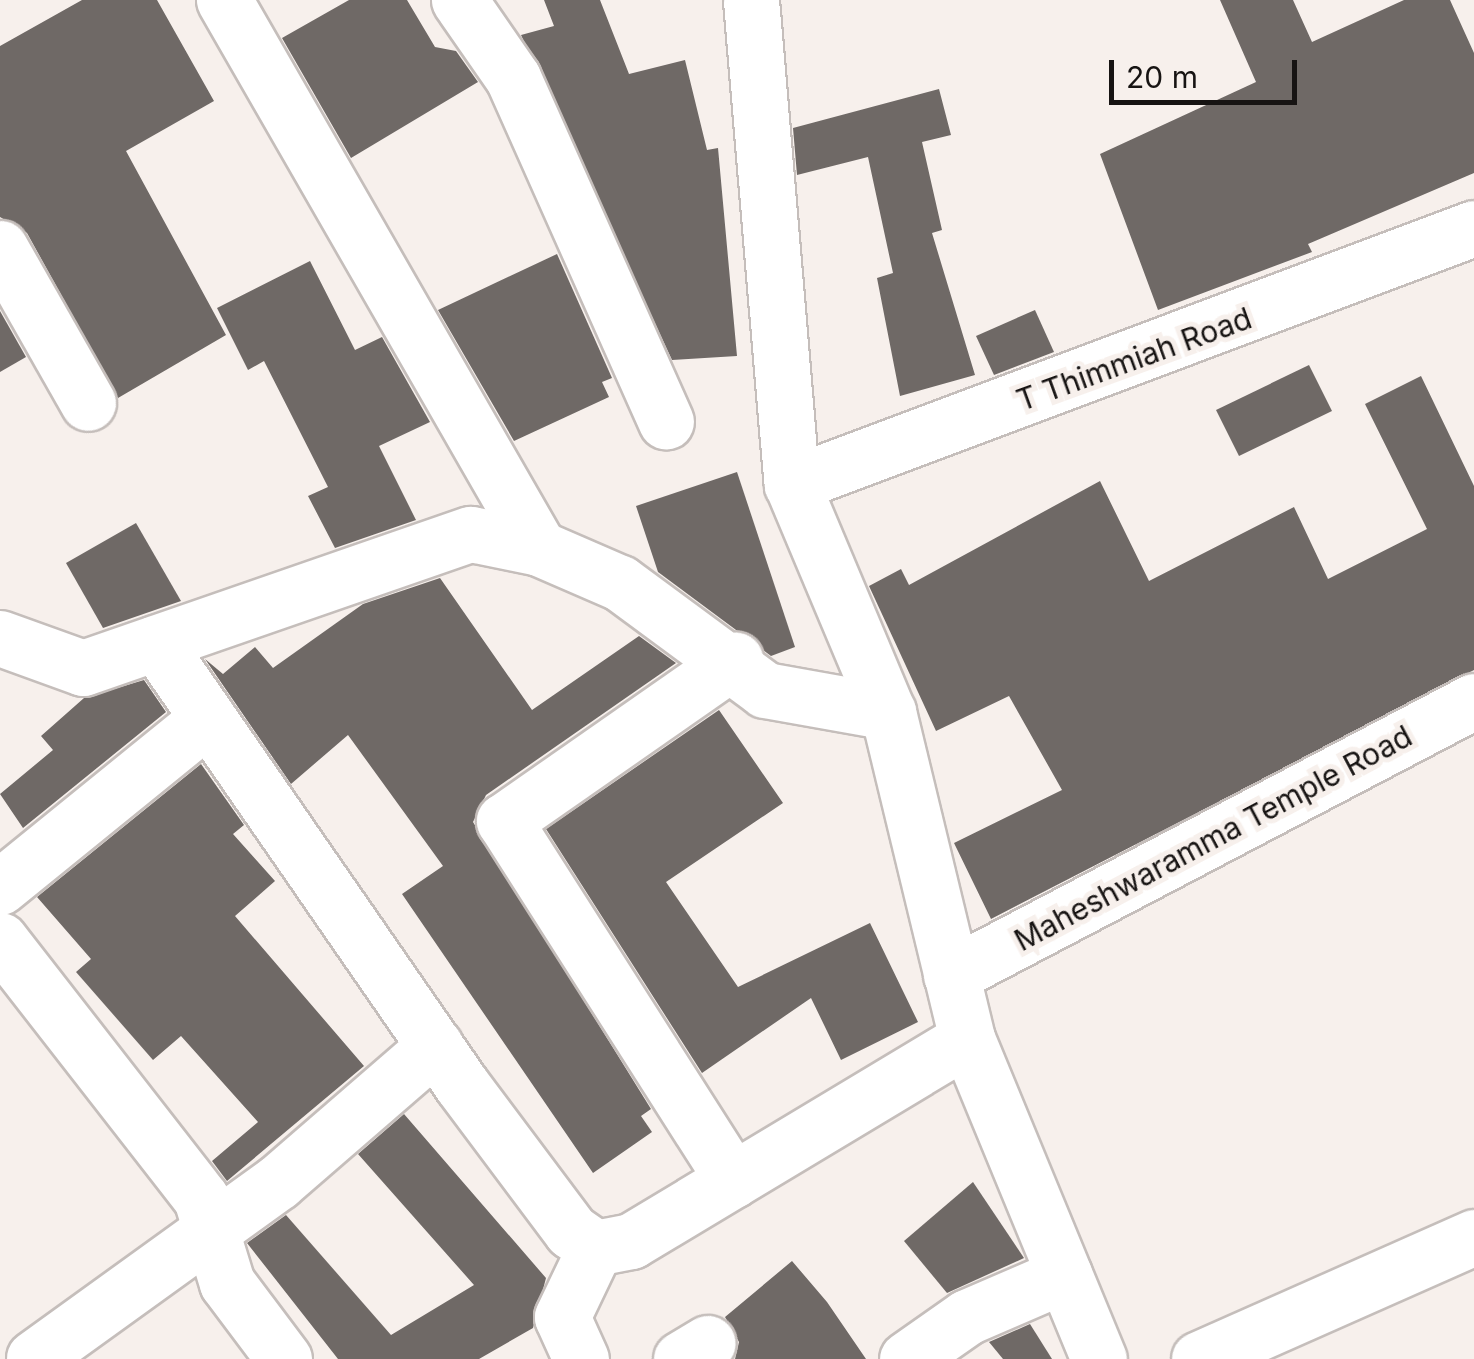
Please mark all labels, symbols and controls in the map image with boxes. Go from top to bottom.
scale bar [1114,40,1302,102]
text: 20 m [1126,59,1198,95]
street label: T Thimmiah Road [1012,300,1256,418]
street label: Maheshwaramma Temple Road [1008,718,1418,958]

